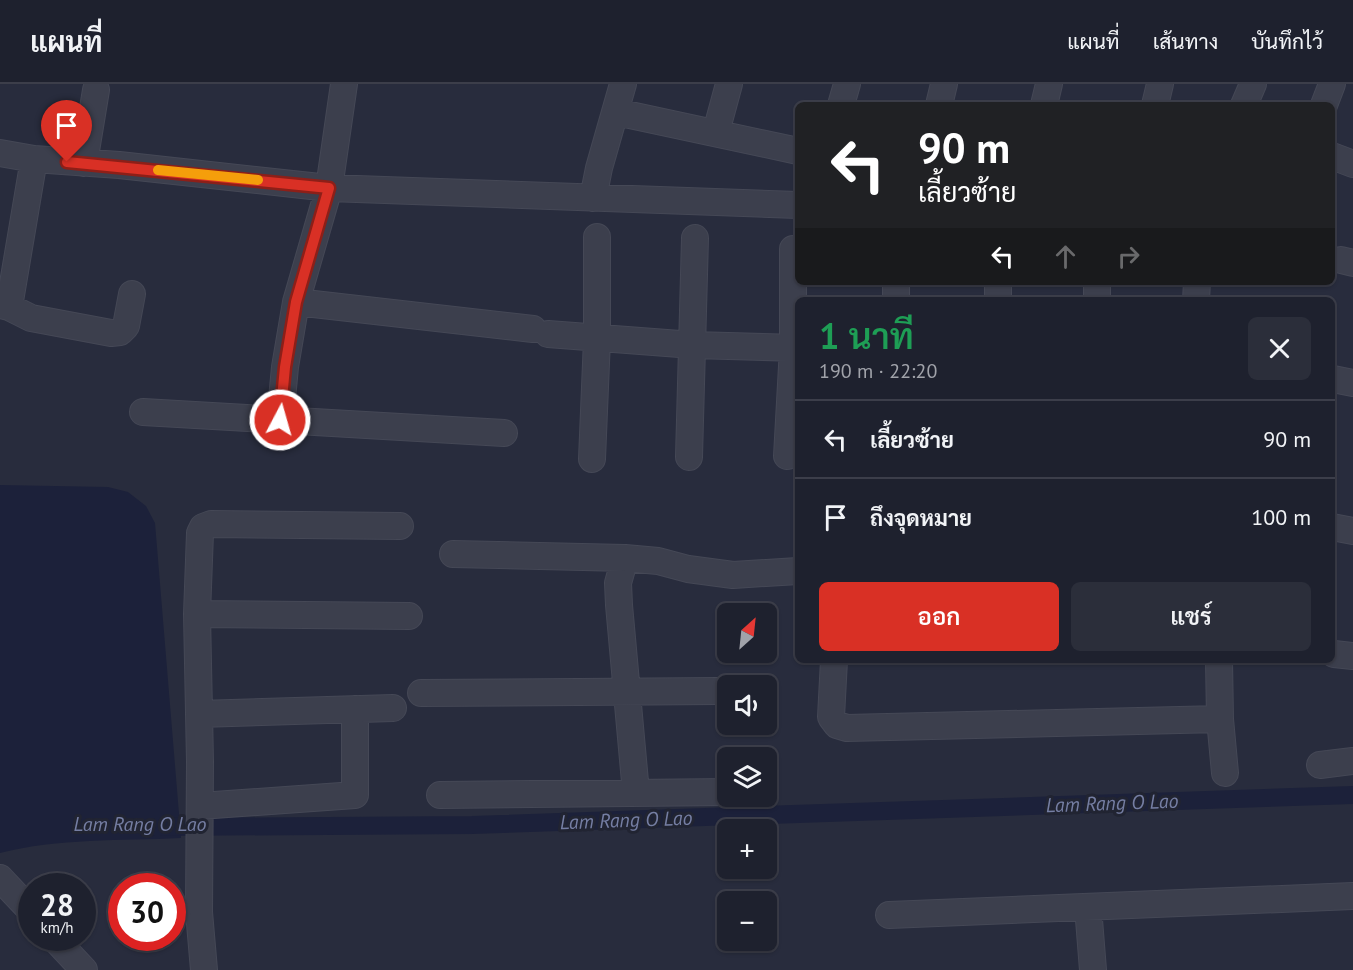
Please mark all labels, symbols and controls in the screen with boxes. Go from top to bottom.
text: แผนที่ [30,23,103,60]
text: แผนที่ [1067,28,1120,55]
text: เส้นทาง [1153,28,1218,55]
text: บันทึกไว้ [1251,28,1323,55]
pin [41,100,92,162]
icon: arrive [50,109,83,142]
text: 90 m [918,120,1010,175]
icon: left [819,126,897,204]
text: เลี้ยวซ้าย [918,175,1016,209]
icon: left [986,240,1019,273]
icon: ahead [1049,240,1082,273]
icon: right [1112,240,1145,273]
text: 1 นาที [819,312,914,359]
button: close [1248,317,1311,380]
text: 190 m · 22:20 [819,358,937,384]
position arrow [248,388,312,452]
icon: left [819,423,852,456]
text: 90 m [1263,425,1311,453]
text: เลี้ยวซ้าย [870,426,954,454]
icon: arrive [819,501,852,534]
text: 100 m [1251,503,1311,531]
text: ถึงจุดหมาย [870,504,972,532]
button: ออก [819,582,1059,651]
button: แชร์ [1071,582,1311,651]
north arrow [717,603,777,663]
map controls [717,603,777,951]
button: sound [717,675,777,735]
button: layers [717,747,777,807]
water label: Lam Rang O Lao [1045,788,1179,818]
water label: Lam Rang O Lao [559,805,693,835]
water label: Lam Rang O Lao [74,811,206,837]
button: + [717,819,777,879]
speed limit sign: 30 [108,873,186,951]
text: 28 [40,885,74,924]
button: − [717,891,777,951]
text: km/h [41,918,73,937]

